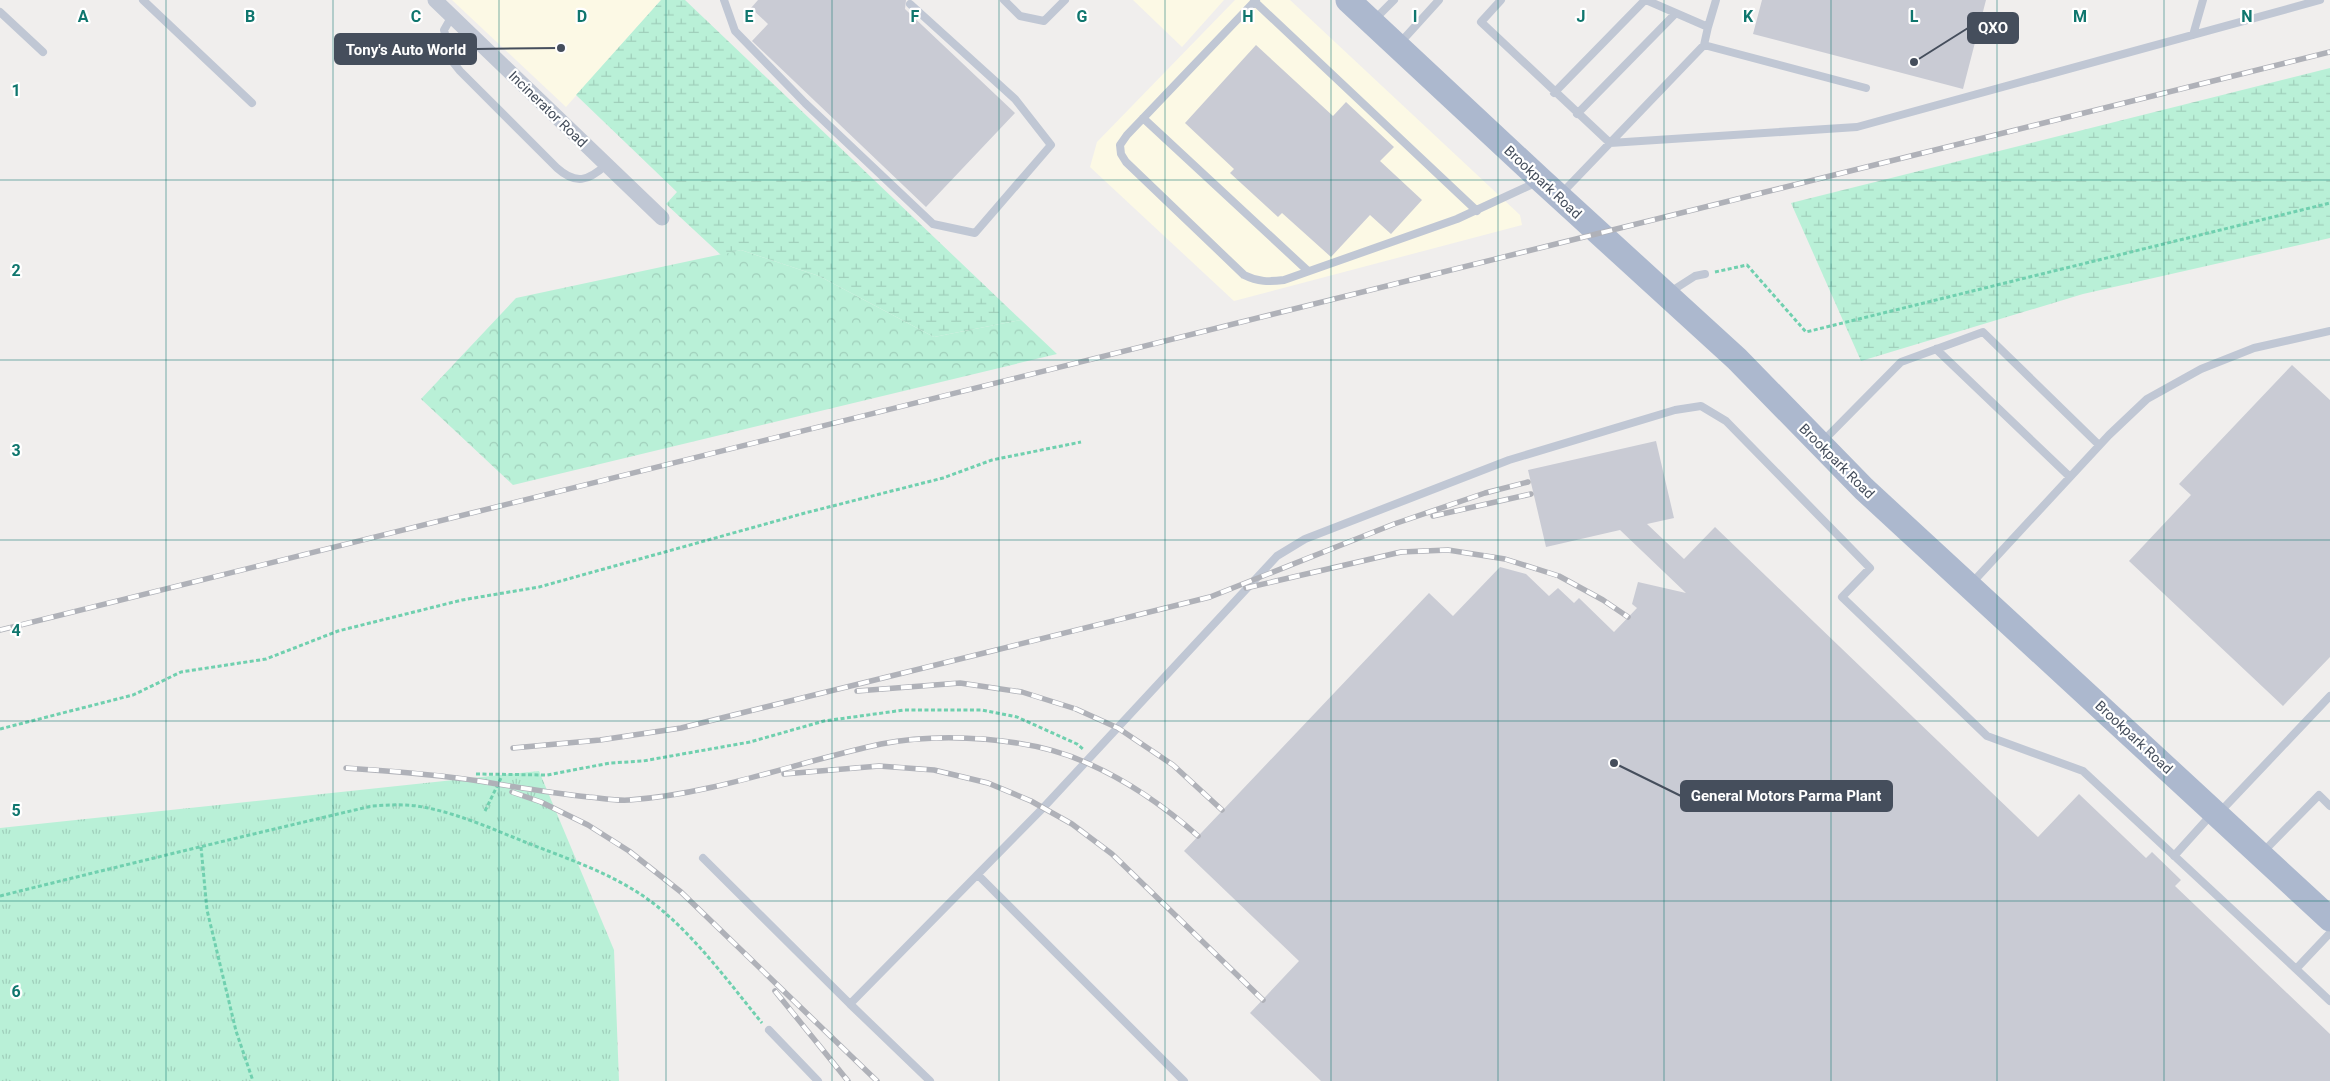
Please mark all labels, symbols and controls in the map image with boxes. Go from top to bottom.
text: A [78,7,89,26]
text: B [245,7,255,26]
text: C [411,7,421,26]
text: D [577,7,587,26]
text: E [745,7,754,26]
text: F [911,7,920,26]
text: G [1077,7,1088,26]
text: H [1242,7,1254,26]
text: I [1413,7,1417,26]
text: J [1577,7,1585,26]
text: K [1743,7,1754,26]
text: L [1910,7,1919,26]
text: M [2073,7,2087,26]
text: N [2241,7,2253,26]
callout: QXO [1968,13,2018,43]
text: QXO [1978,19,2008,37]
callout: Tony's Auto World [335,34,476,64]
text: Tony's Auto World [346,41,466,59]
street label: Incinerator Road [506,68,590,150]
text: 1 [11,81,21,100]
street label: Brookpark Road [1501,142,1585,222]
text: 2 [11,261,21,280]
street label: Brookpark Road [1796,420,1878,502]
text: 3 [11,441,21,460]
text: 4 [11,621,21,640]
street label: Brookpark Road [2092,697,2176,777]
callout: General Motors Parma Plant [1681,781,1892,811]
text: General Motors Parma Plant [1691,787,1881,805]
text: 5 [11,801,21,820]
text: 6 [11,982,21,1001]

